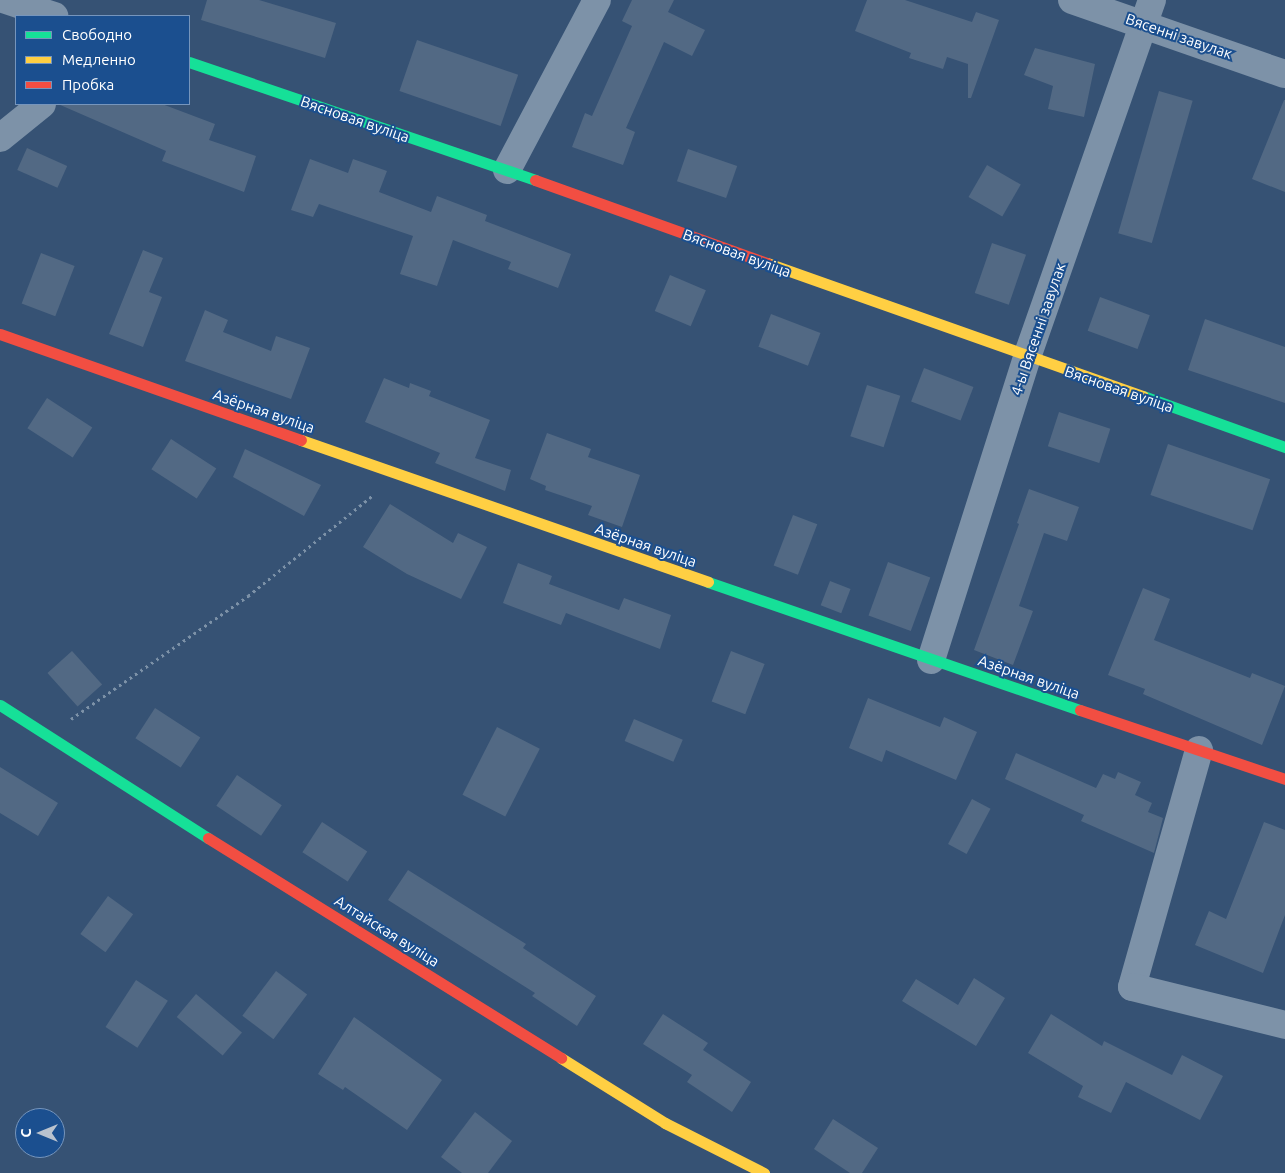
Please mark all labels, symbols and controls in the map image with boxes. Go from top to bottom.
street label: Вясенні завулак [1123,9,1235,63]
legend [15,15,190,105]
text: Свободно [62,26,132,43]
text: Медленно [62,51,136,68]
text: Пробка [62,76,114,93]
street label: Вясновая вуліца [298,92,412,146]
street label: Вясновая вуліца [681,225,793,281]
street label: 4-ы Вясенні завулак [1007,260,1069,398]
street label: Вясновая вуліца [1062,362,1176,416]
street label: Азёрная вуліца [211,385,317,437]
street label: Азёрная вуліца [593,519,699,571]
street label: Азёрная вуліца [976,651,1082,703]
street label: Алтайская вуліца [331,892,443,970]
north arrow [15,1108,65,1158]
text: С [18,1129,34,1137]

